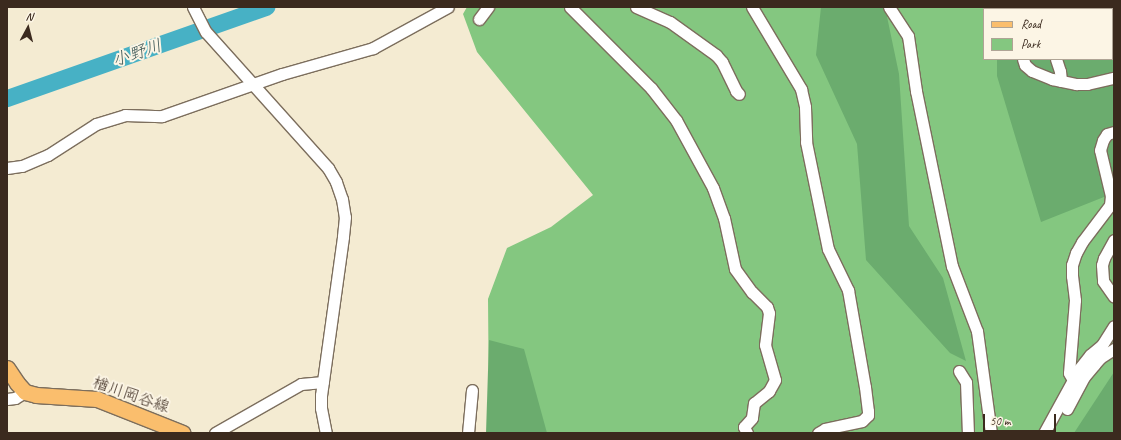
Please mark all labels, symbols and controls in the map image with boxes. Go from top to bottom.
north arrow [8,8,48,48]
legend [983,8,1113,60]
text: N [25,9,34,23]
text: Road [1021,16,1041,32]
water label: 小野川 [110,35,164,71]
text: Park [1021,36,1040,52]
street label: 楢川岡谷線 [90,373,172,417]
scale bar [985,406,1058,432]
text: 50 m [990,413,1010,429]

